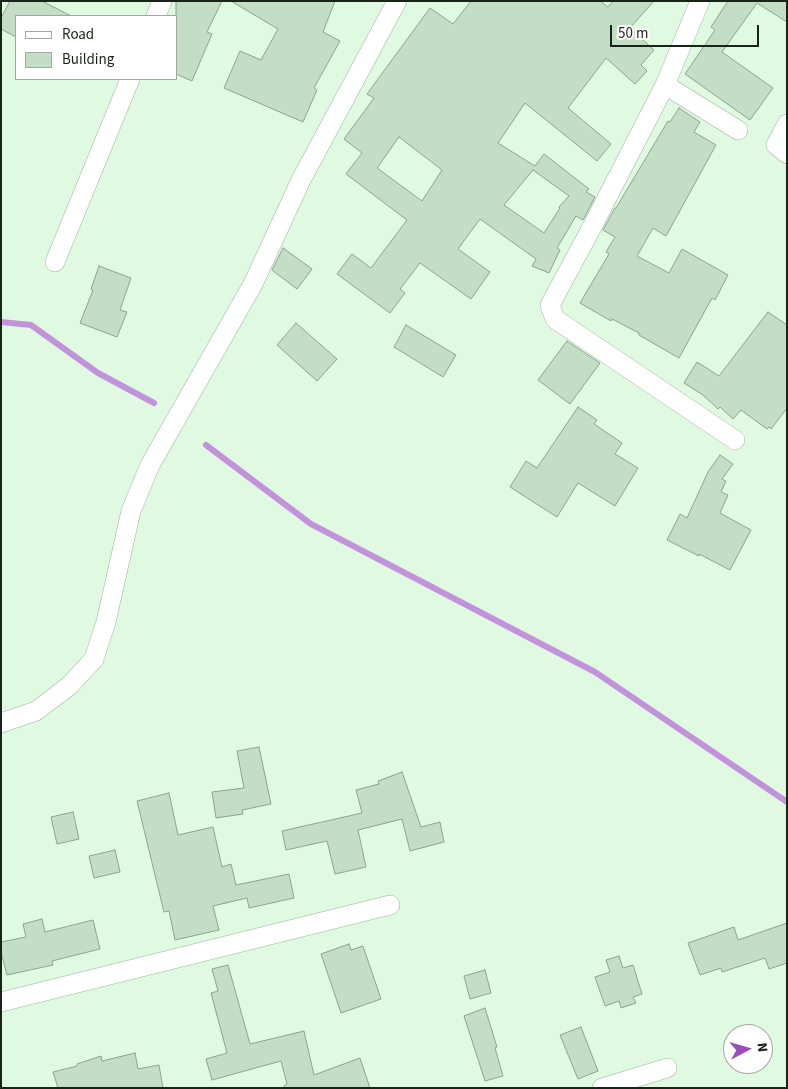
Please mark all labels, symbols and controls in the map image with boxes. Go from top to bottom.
legend [15,15,178,80]
scale bar [613,15,762,47]
text: 50 m [618,23,648,44]
text: Road [62,24,94,45]
text: Building [62,49,114,70]
north arrow [723,1024,773,1074]
text: N [751,1042,772,1053]

